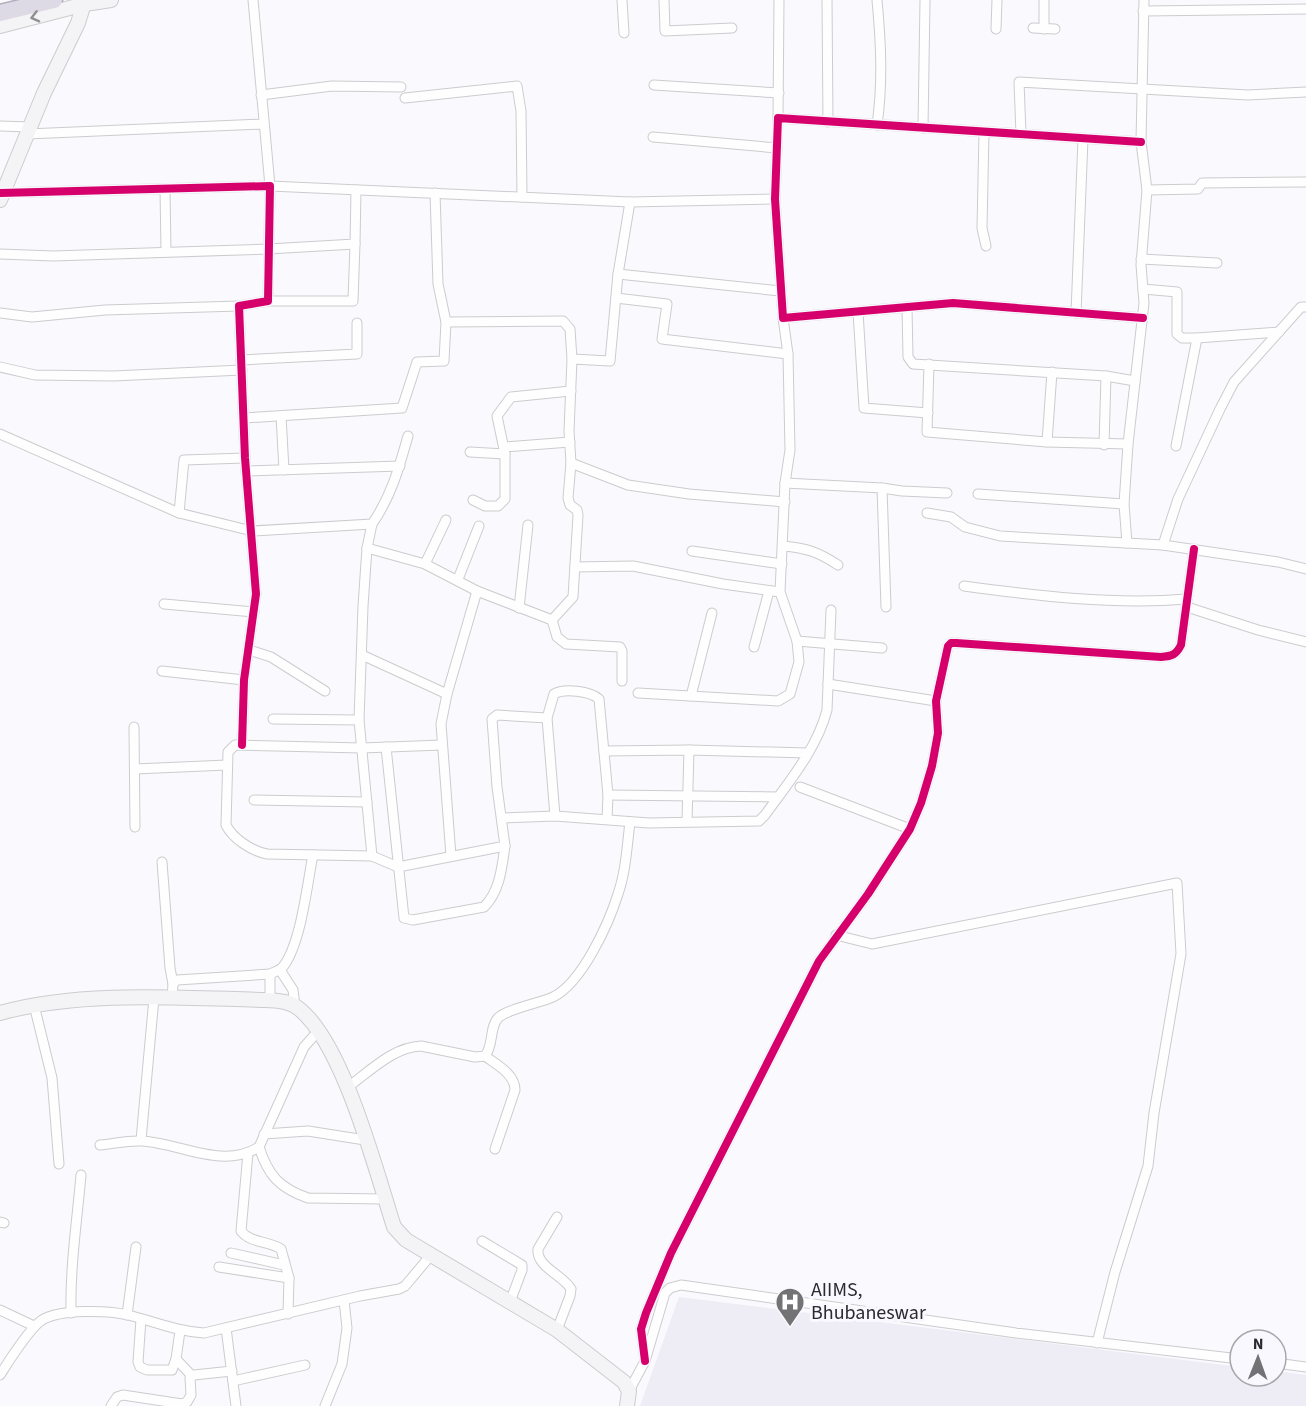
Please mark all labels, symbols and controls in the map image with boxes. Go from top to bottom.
one-way arrow [30,9,40,22]
place label: AIIMS, Bhubaneswar [811,1276,926,1327]
hospital icon: AIIMS, Bhubaneswar [774,1286,806,1328]
north arrow [1228,1328,1288,1388]
text: N [1253,1333,1264,1355]

